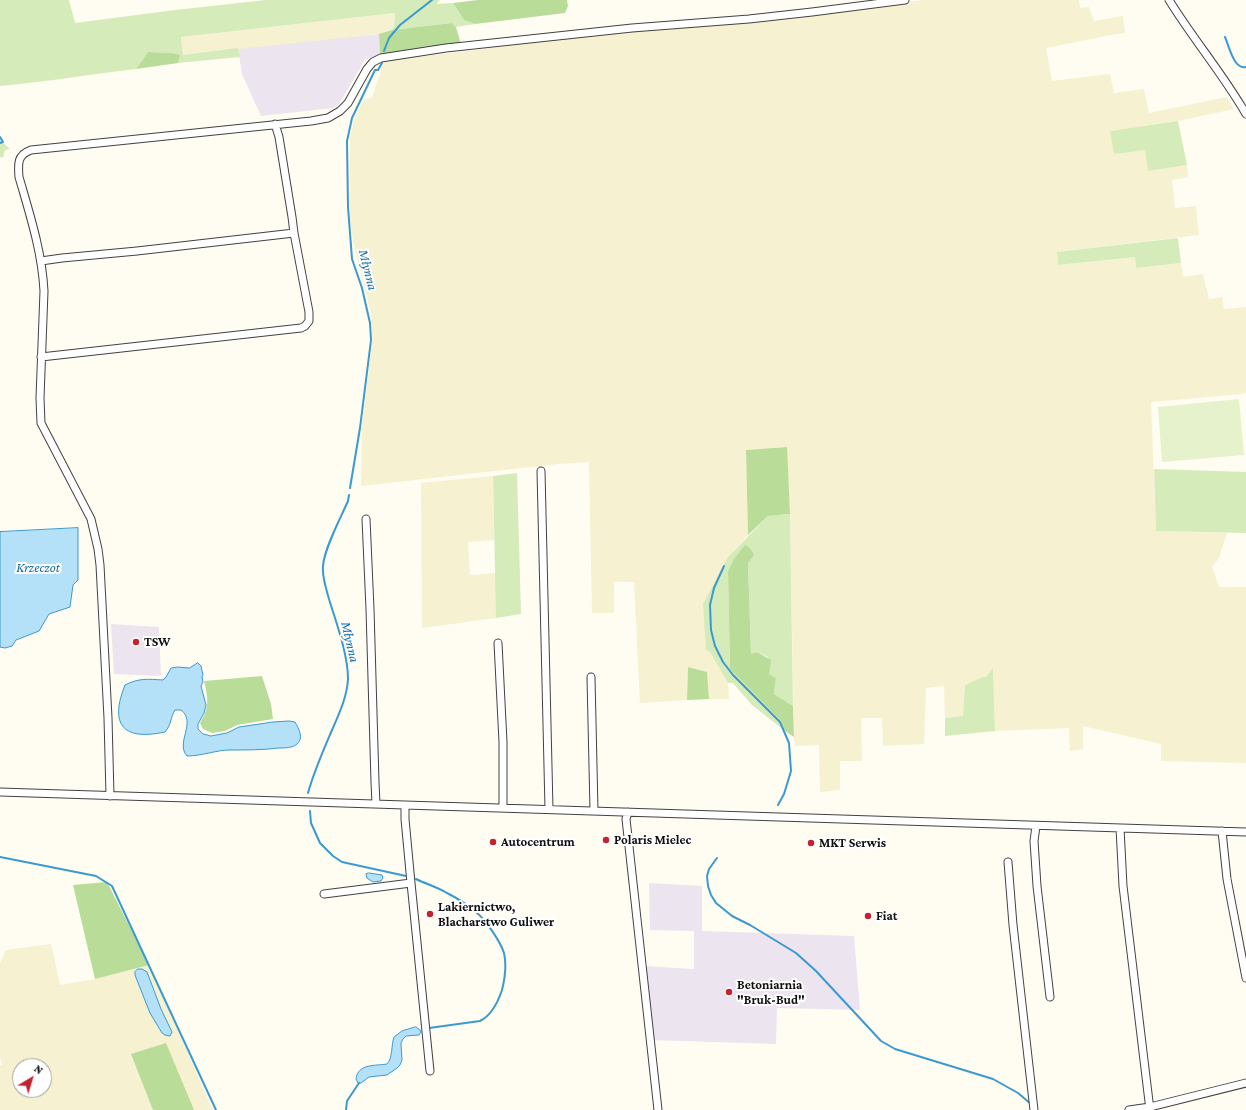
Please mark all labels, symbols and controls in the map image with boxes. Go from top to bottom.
water label: Młynna [355,248,381,292]
water label: Krzeczot [16,560,60,576]
water label: Młynna [337,620,363,664]
place label: TSW [144,634,170,650]
marker: TSW [131,637,141,647]
place label: Polaris Mielec [614,832,691,848]
place label: Autocentrum [501,834,575,850]
marker: Polaris Mielec [601,835,611,845]
place label: MKT Serwis [819,835,886,851]
marker: Autocentrum [488,837,498,847]
marker: MKT Serwis [806,838,816,848]
place label: Lakiernictwo, Blacharstwo Guliwer [438,899,554,930]
place label: Fiat [876,908,897,924]
marker: Lakiernictwo, Blacharstwo Guliwer [425,909,435,919]
marker: Fiat [863,911,873,921]
place label: Betoniarnia "Bruk-Bud" [737,977,805,1008]
marker: Betoniarnia "Bruk-Bud" [724,987,734,997]
north arrow [12,1058,52,1098]
text: N [32,1062,45,1076]

